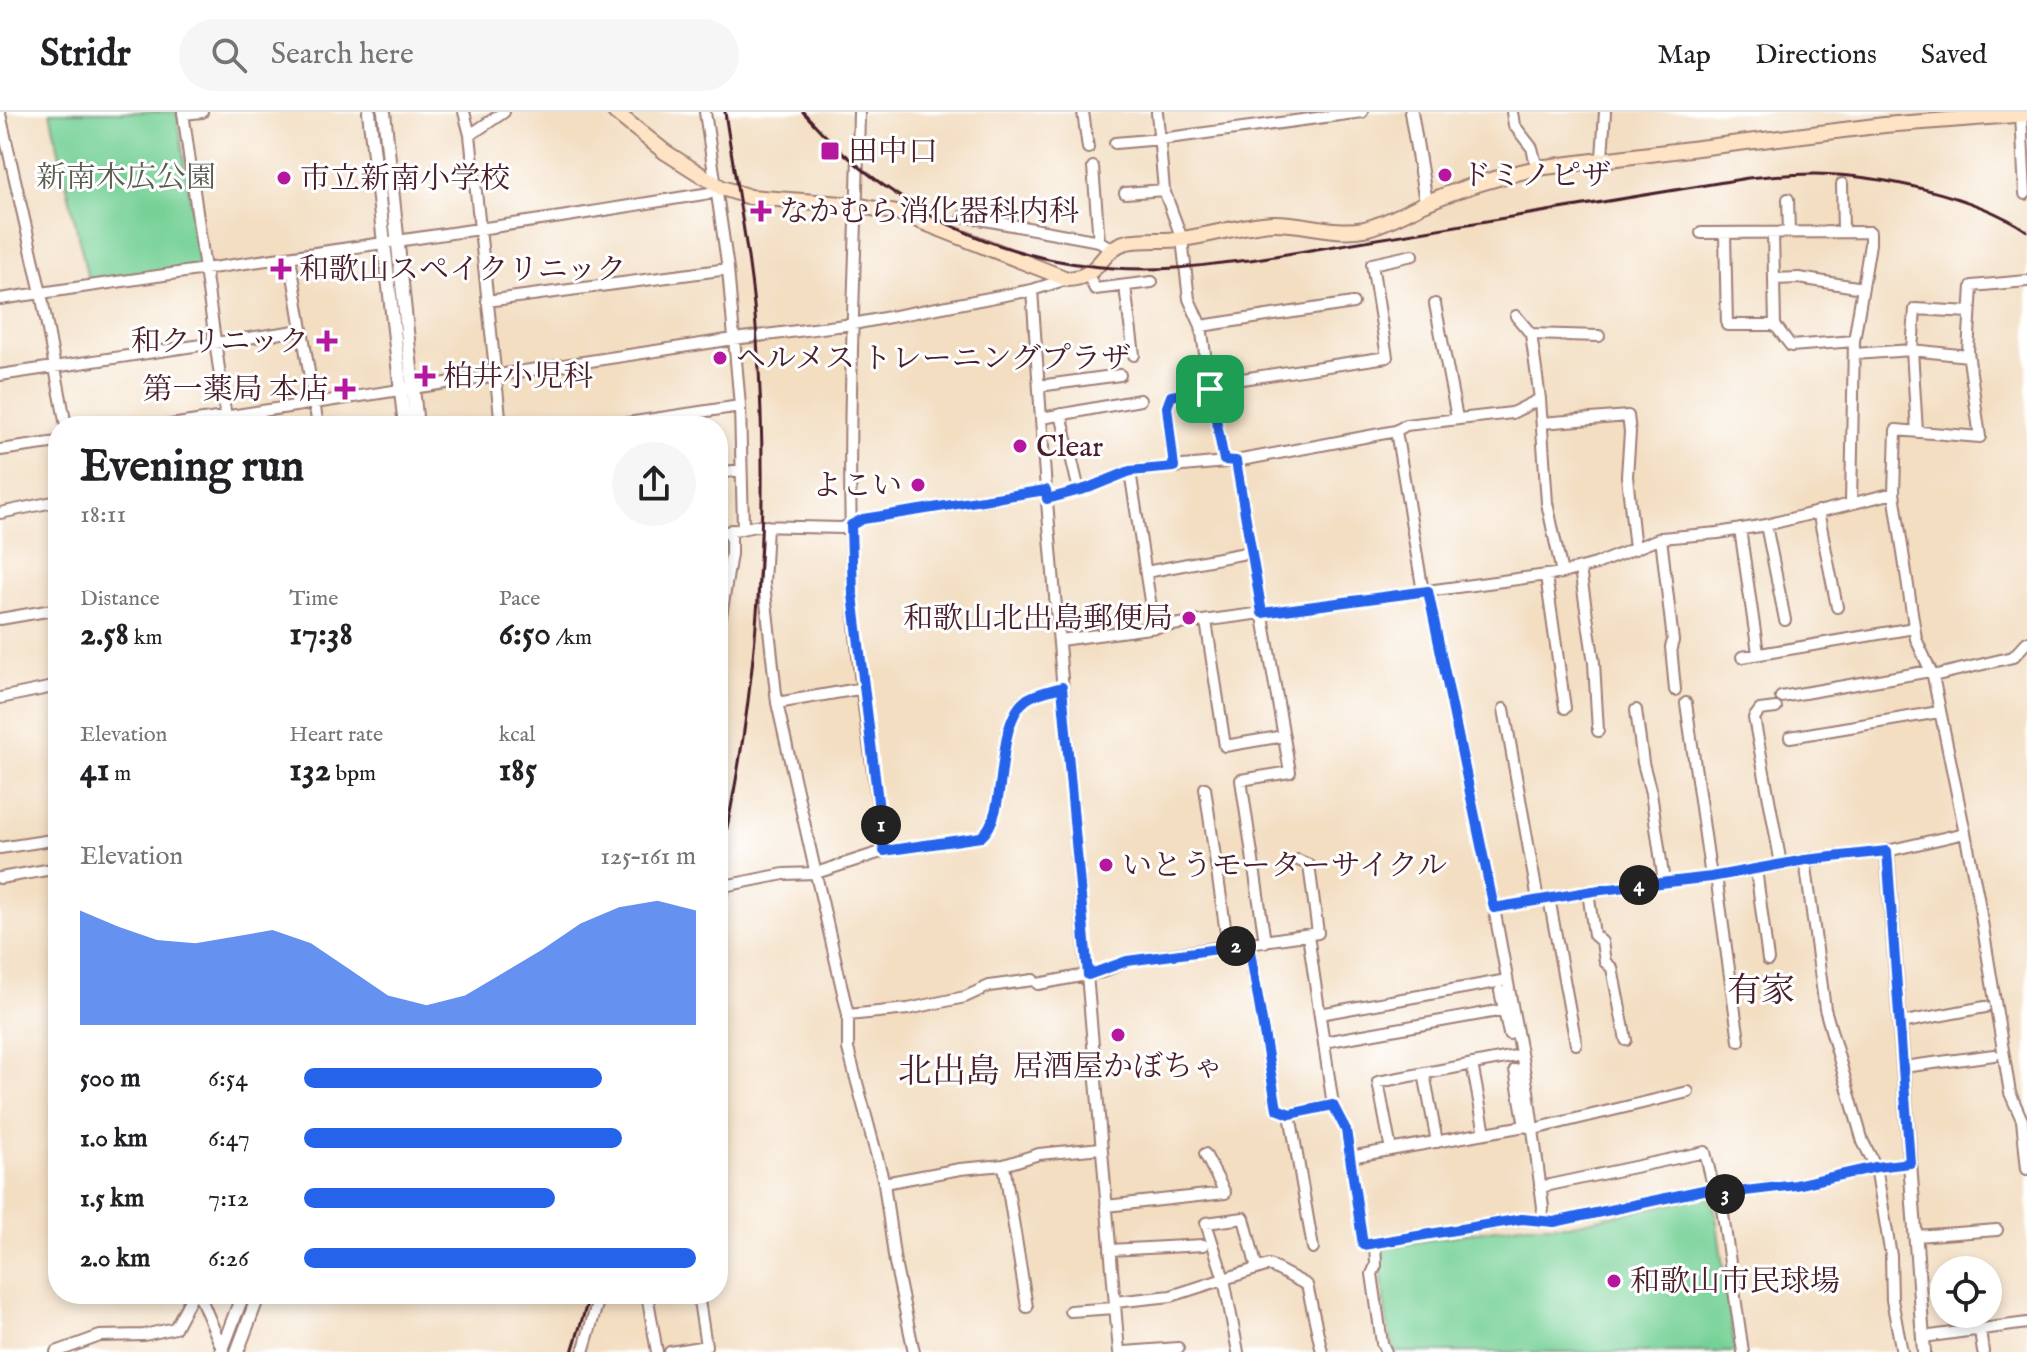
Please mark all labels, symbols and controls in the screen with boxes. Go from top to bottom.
search box [179,19,739,91]
text: Stridr [40,31,131,79]
icon: search [207,33,251,77]
text: Search here [271,36,414,74]
text: Map [1657,38,1711,73]
text: Directions [1755,38,1877,73]
text: Saved [1921,38,1987,73]
place label: 田中口 [848,134,938,172]
marker: 田中口 [819,140,841,162]
place label: ドミノピザ [1461,158,1611,196]
park label: 新南木広公園 [36,160,216,198]
place label: 市立新南小学校 [300,161,510,199]
marker: ドミノピザ [1436,166,1454,184]
marker: 市立新南小学校 [275,169,293,187]
place label: なかむら消化器科内科 [779,194,1079,232]
marker: なかむら消化器科内科 [750,200,772,222]
place label: 和歌山スペイクリニック [299,252,627,290]
marker: 和歌山スペイクリニック [270,258,292,280]
place label: 和クリニック [131,324,309,362]
marker: 和クリニック [316,330,338,352]
place label: ヘルメス トレーニングプラザ [736,341,1131,379]
marker: ヘルメス トレーニングプラザ [711,349,729,367]
pin [1176,355,1244,423]
place label: 柏井小児科 [443,359,593,397]
marker: 柏井小児科 [414,365,436,387]
icon: arrive [1188,367,1232,411]
place label: 第一薬局 本店 [142,372,329,410]
marker: 第一薬局 本店 [336,380,354,398]
place label: Clear [1036,429,1103,467]
marker: Clear [1011,437,1029,455]
text: Evening run [80,440,304,496]
button: share [612,442,696,526]
place label: よこい [812,468,902,506]
marker: よこい [909,476,927,494]
text: 18:11 [80,498,126,531]
text: Distance [80,585,160,613]
text: Time [289,585,338,613]
text: Pace [499,585,540,613]
place label: 和歌山北出島郵便局 [903,601,1173,639]
marker: 和歌山北出島郵便局 [1180,609,1198,627]
text: 2.58 [80,613,129,656]
text: 17:38 [289,613,353,656]
text: 6:50 [499,613,551,656]
text: km [129,624,162,652]
text: /km [551,624,592,652]
text: Elevation [80,721,167,749]
text: Heart rate [289,721,383,749]
text: kcal [499,721,535,749]
text: 41 [80,749,109,792]
text: 132 [289,749,331,792]
text: 185 [499,749,537,792]
text: m [109,760,131,788]
text: bpm [331,760,376,788]
pin: 1 [861,805,901,845]
text: 1 [877,811,885,839]
text: Elevation [80,840,183,873]
text: 125–161 m [600,840,696,873]
place label: いとうモーターサイクル [1122,848,1447,886]
marker: いとうモーターサイクル [1097,856,1115,874]
pin: 4 [1619,865,1659,905]
text: 4 [1634,871,1644,899]
pin: 2 [1216,926,1256,966]
text: 2 [1231,932,1241,960]
district label: 有家 [1727,970,1795,1013]
marker: 居酒屋かぼちゃ [1109,1026,1127,1044]
place label: 居酒屋かぼちゃ [1013,1049,1223,1087]
district label: 北出島 [898,1051,1000,1094]
text: 500 m [80,1062,141,1095]
text: 6:54 [208,1062,248,1095]
text: 1.0 km [80,1122,148,1155]
text: 6:47 [208,1122,250,1155]
pin: 3 [1705,1174,1745,1214]
text: 3 [1721,1180,1729,1208]
text: 1.5 km [80,1182,144,1215]
text: 7:12 [208,1182,249,1215]
text: 2.0 km [80,1242,150,1275]
text: 6:26 [208,1242,249,1275]
map controls [1930,1256,2002,1328]
button: locate [1930,1256,2002,1328]
place label: 和歌山市民球場 [1630,1264,1840,1302]
marker: 和歌山市民球場 [1605,1272,1623,1290]

